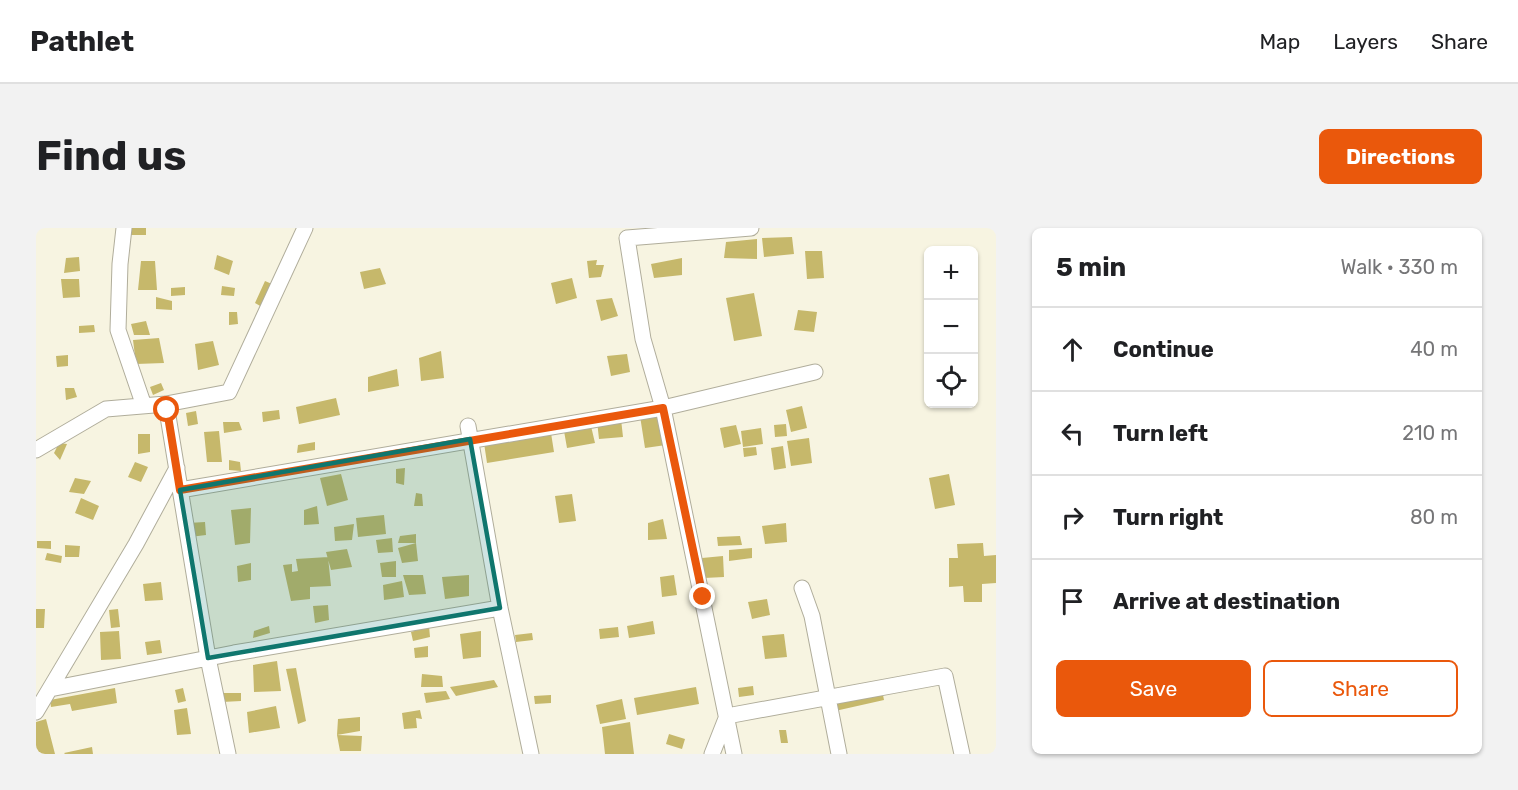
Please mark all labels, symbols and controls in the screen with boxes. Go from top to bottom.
text: Pathlet [30,25,134,58]
text: Map [1259,29,1300,54]
text: Layers [1333,29,1398,54]
text: Share [1431,29,1488,54]
button: Directions [1319,129,1482,184]
text: Find us [36,131,187,181]
map controls [924,246,978,408]
button: + [924,246,978,300]
text: 5 min [1056,252,1126,283]
text: Walk · 330 m [1341,255,1458,279]
button: − [924,300,978,354]
icon: ahead [1056,333,1089,366]
text: Continue [1113,336,1214,363]
text: 40 m [1410,337,1458,361]
button: locate [924,354,978,408]
route start [153,396,179,422]
icon: left [1056,417,1089,450]
text: Turn left [1113,420,1208,447]
text: 210 m [1402,421,1458,445]
icon: right [1056,501,1089,534]
text: Turn right [1113,504,1223,531]
text: 80 m [1410,505,1458,529]
route end [689,583,715,609]
icon: arrive [1056,585,1089,618]
text: Arrive at destination [1113,588,1340,615]
button: Save [1056,660,1251,717]
button: Share [1263,660,1458,717]

